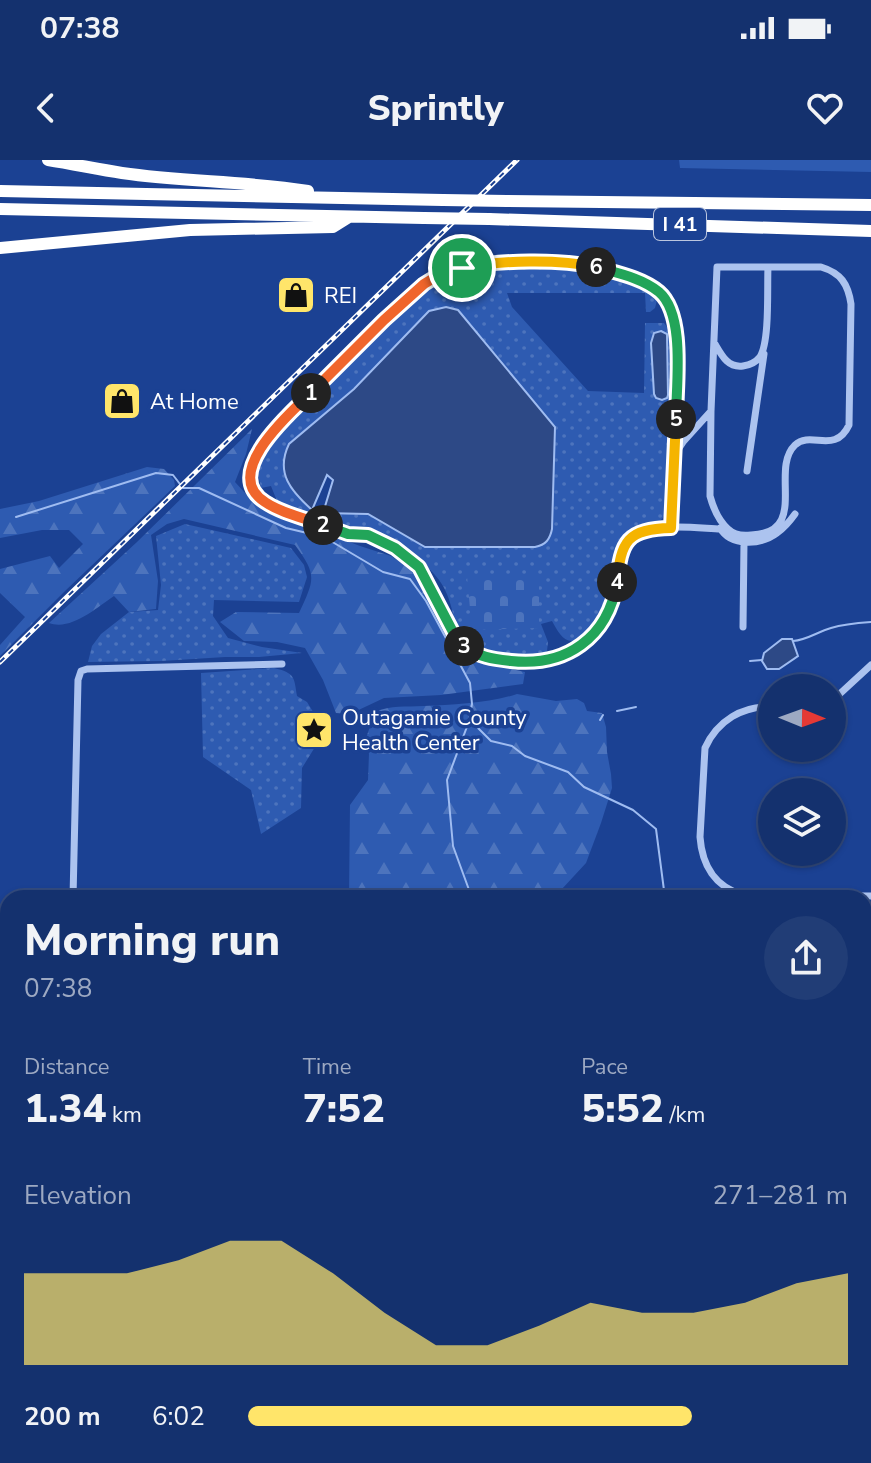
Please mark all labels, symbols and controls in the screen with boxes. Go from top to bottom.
text: 07:38 [40,8,119,49]
text: Sprintly [367,84,504,133]
icon: back [24,86,68,130]
icon: heart [803,86,847,130]
road number: I 41 [654,208,706,240]
pin [428,234,496,302]
icon: arrive [440,246,484,290]
pin: 6 [576,247,616,287]
text: 6 [589,252,603,282]
shop icon: REI [275,274,317,316]
place label: REI [324,281,357,311]
pin: 1 [291,373,331,413]
text: 1 [304,378,318,408]
shop icon: At Home [101,380,143,422]
place label: At Home [150,387,239,417]
pin: 5 [656,399,696,439]
text: 5 [669,404,683,434]
pin: 2 [303,505,343,545]
text: 2 [316,510,330,540]
pin: 4 [597,562,637,602]
text: 4 [610,567,624,597]
pin: 3 [444,626,484,666]
text: 3 [457,631,471,661]
north arrow [758,674,846,762]
map controls [758,674,846,866]
place label: Outagamie County Health Center [342,703,527,758]
place icon: Outagamie County Health Center [293,709,335,751]
button: layers [758,778,846,866]
text: Morning run [24,911,280,971]
button: share [764,916,848,1000]
text: 07:38 [24,971,92,1006]
text: Distance [24,1052,109,1082]
text: Time [303,1052,352,1082]
text: Pace [581,1052,628,1082]
text: 1.34 [24,1082,106,1136]
text: 7:52 [303,1082,385,1136]
text: 5:52 [581,1082,664,1136]
text: km [106,1100,142,1130]
text: /km [664,1100,705,1130]
text: Elevation [24,1178,132,1213]
text: 271–281 m [712,1178,848,1213]
text: 200 m [24,1399,101,1434]
text: 6:02 [152,1399,205,1434]

